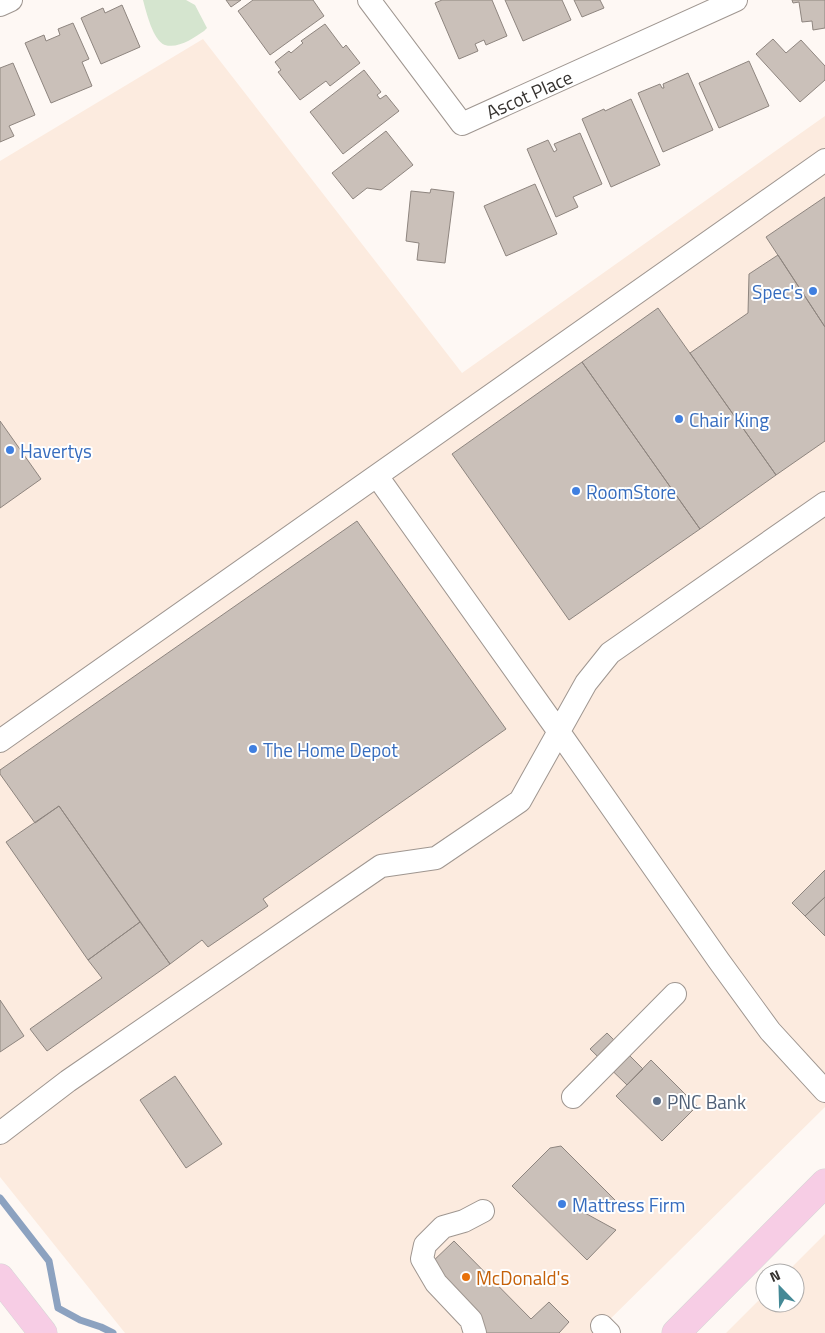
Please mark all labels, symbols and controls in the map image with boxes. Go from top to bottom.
street label: Ascot Place [481,62,577,126]
place label: Spec's [752,277,803,306]
marker: Spec's [807,285,819,297]
place label: Chair King [689,405,769,434]
marker: Chair King [673,413,685,425]
place label: Havertys [20,436,92,465]
marker: Havertys [4,444,16,456]
place label: RoomStore [586,477,676,506]
marker: RoomStore [570,485,582,497]
place label: The Home Depot [263,735,398,764]
marker: The Home Depot [247,743,259,755]
place label: PNC Bank [667,1087,746,1116]
marker: PNC Bank [651,1095,663,1107]
place label: Mattress Firm [572,1190,685,1219]
marker: Mattress Firm [556,1198,568,1210]
place label: McDonald's [476,1263,569,1292]
north arrow [755,1263,805,1313]
text: N [766,1264,783,1287]
marker: McDonald's [460,1271,472,1283]

